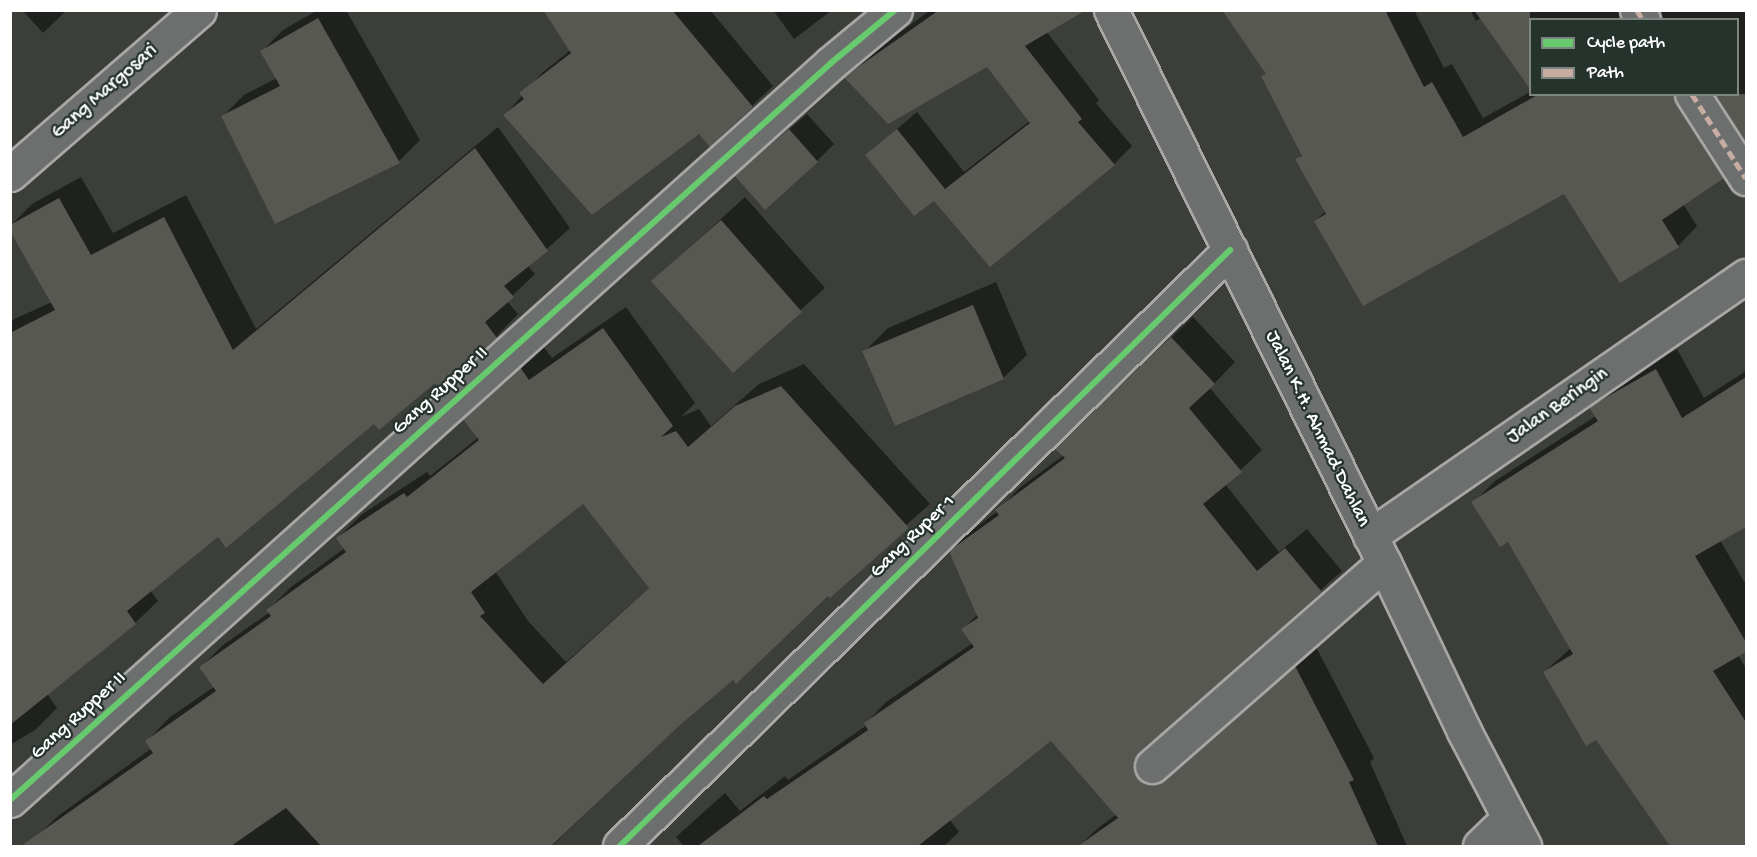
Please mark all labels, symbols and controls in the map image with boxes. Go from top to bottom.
legend [1529,18,1739,96]
text: Cycle path [1587,33,1665,54]
street label: Gang Margosari [47,39,163,145]
text: Path [1587,63,1624,84]
street label: Jalan K.H. Ahmad Dahlan [1259,327,1375,531]
street label: Gang Rupper II [388,342,494,440]
street label: Jalan Beringin [1503,362,1613,450]
street label: Gang Ruper 1 [865,490,961,584]
street label: Gang Rupper II [26,667,132,765]

